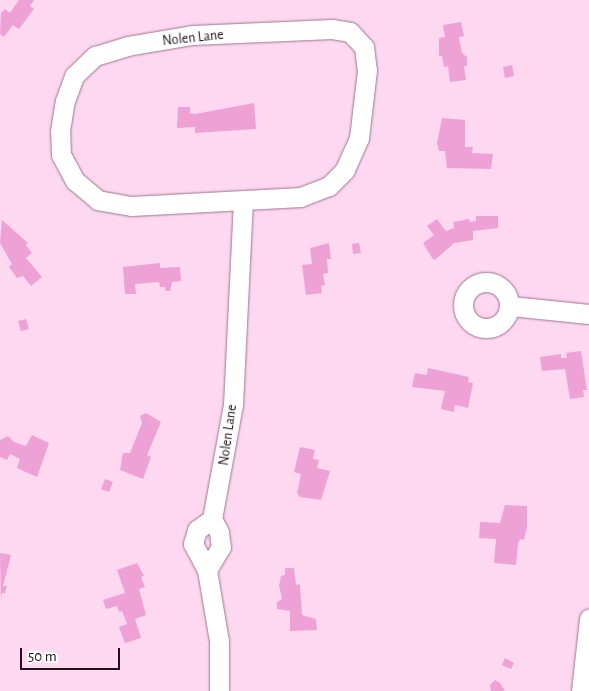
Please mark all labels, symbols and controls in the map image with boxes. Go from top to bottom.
street label: Nolen Lane [162,26,224,50]
street label: Nolen Lane [215,403,241,467]
scale bar [22,638,122,670]
text: 50 m [28,649,57,664]

